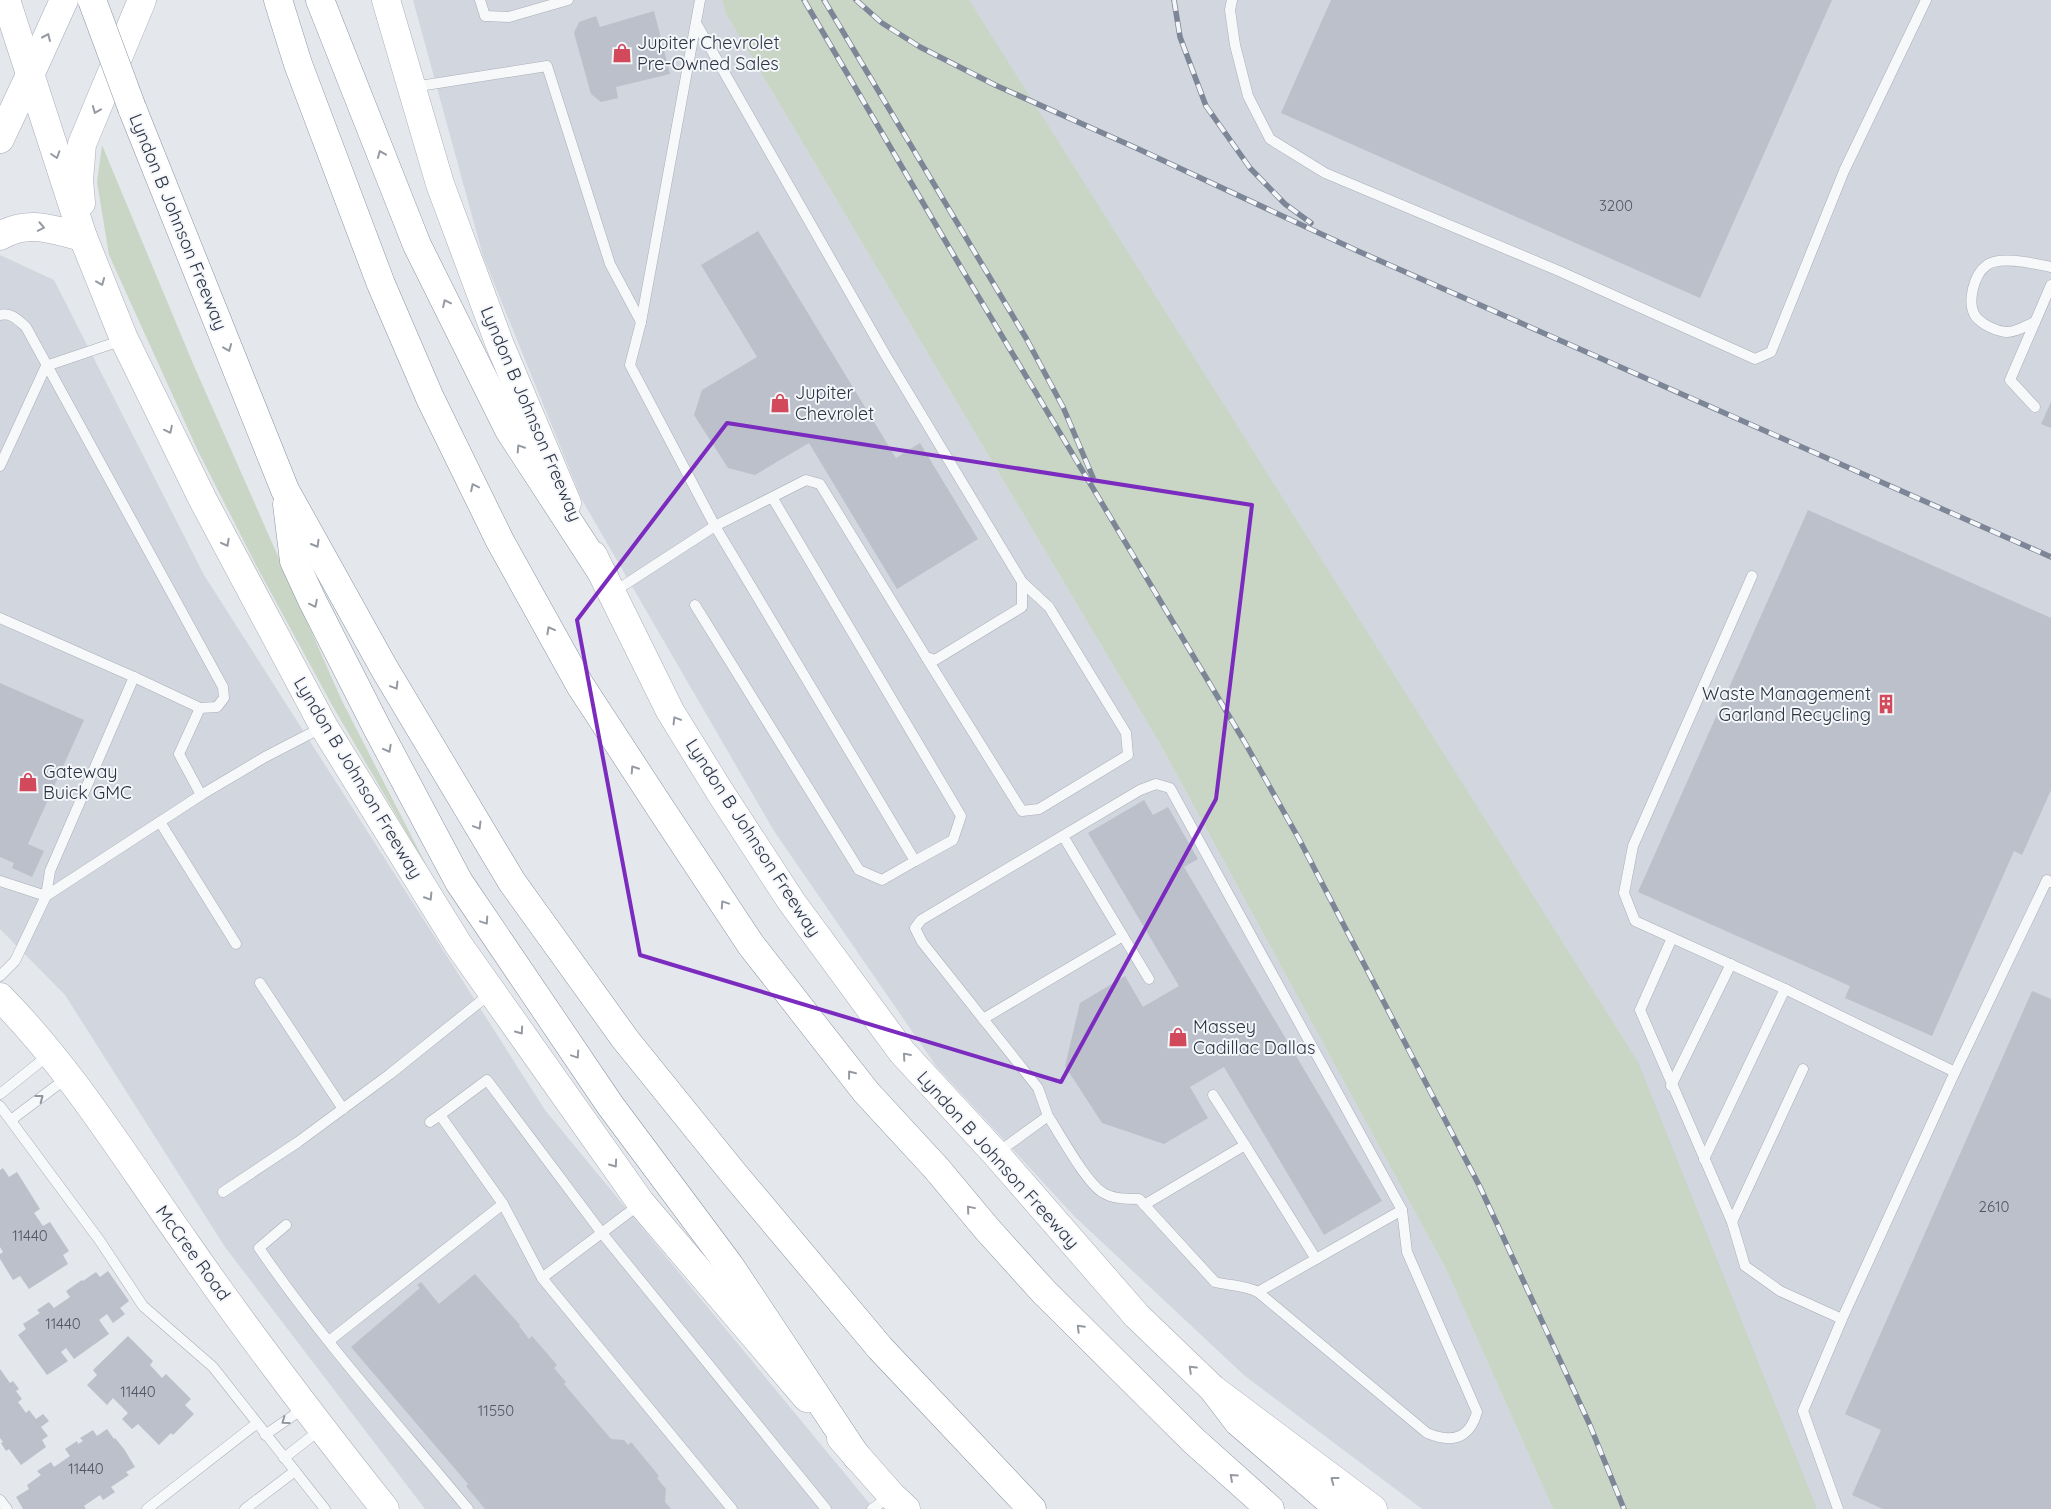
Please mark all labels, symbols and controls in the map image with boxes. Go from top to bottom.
place label: Jupiter Chevrolet Pre-Owned Sales [637,31,780,75]
one-way arrow [41,33,51,42]
shop icon: Jupiter Chevrolet Pre-Owned Sales [611,42,633,64]
one-way arrow [92,105,103,114]
street label: Lyndon B Johnson Freeway [124,110,233,333]
one-way arrow [51,150,61,158]
one-way arrow [377,150,387,159]
house number: 3200 [1599,196,1633,215]
one-way arrow [37,221,46,232]
one-way arrow [95,277,106,286]
one-way arrow [442,299,452,308]
street label: Lyndon B Johnson Freeway [476,303,587,525]
one-way arrow [222,343,232,352]
place label: Jupiter Chevrolet [795,381,874,425]
shop icon: Jupiter Chevrolet [769,392,791,414]
one-way arrow [162,425,173,434]
one-way arrow [517,444,526,453]
one-way arrow [469,483,480,492]
one-way arrow [220,538,230,547]
one-way arrow [310,539,320,548]
one-way arrow [308,599,318,608]
one-way arrow [546,627,556,636]
street label: Lyndon B Johnson Freeway [289,673,428,883]
one-way arrow [389,681,399,690]
place label: Waste Management Garland Recycling [1702,682,1871,726]
building icon: Waste Management Garland Recycling [1875,693,1897,715]
one-way arrow [672,716,682,725]
street label: Lyndon B Johnson Freeway [681,734,826,941]
one-way arrow [382,744,392,753]
place label: Gateway Buick GMC [43,760,132,804]
one-way arrow [631,765,641,774]
shop icon: Gateway Buick GMC [17,771,39,793]
one-way arrow [472,820,482,829]
one-way arrow [422,891,432,900]
one-way arrow [721,901,730,910]
one-way arrow [479,915,488,924]
place label: Massey Cadillac Dallas [1193,1015,1315,1059]
one-way arrow [514,1025,523,1035]
shop icon: Massey Cadillac Dallas [1167,1026,1189,1048]
one-way arrow [570,1049,579,1059]
one-way arrow [903,1053,911,1062]
street label: Lyndon B Johnson Freeway [912,1066,1084,1253]
one-way arrow [849,1071,857,1080]
one-way arrow [34,1096,43,1104]
one-way arrow [608,1158,617,1168]
house number: 2610 [1979,1197,2009,1216]
street label: McCree Road [151,1200,236,1305]
one-way arrow [967,1206,975,1215]
house number: 11440 [12,1226,48,1245]
house number: 11440 [45,1314,81,1333]
one-way arrow [1077,1325,1086,1334]
one-way arrow [1189,1366,1198,1375]
house number: 11440 [120,1382,156,1401]
house number: 11550 [478,1401,514,1420]
one-way arrow [281,1415,291,1424]
house number: 11440 [68,1459,104,1478]
one-way arrow [1230,1473,1239,1482]
one-way arrow [1331,1477,1340,1485]

